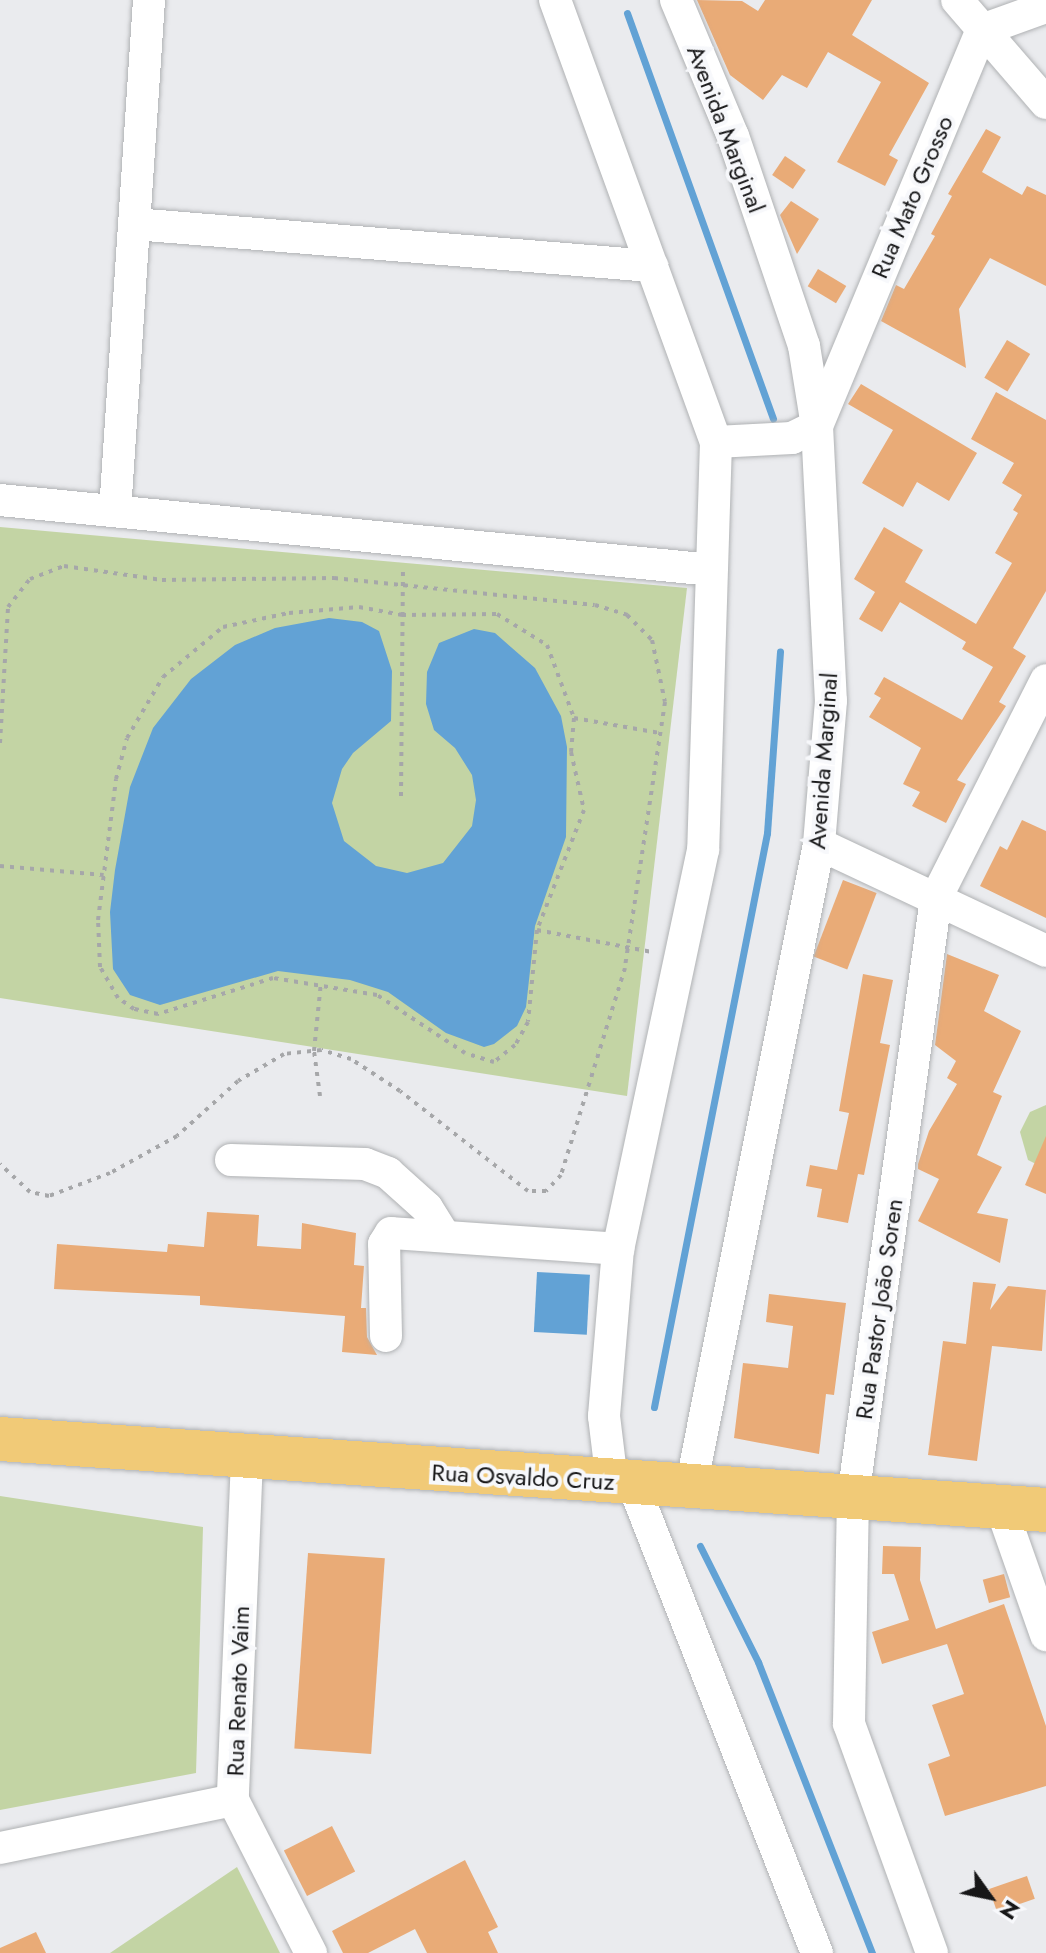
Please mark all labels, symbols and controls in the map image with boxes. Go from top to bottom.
street label: Avenida Marginal [681,41,771,217]
street label: Rua Mato Grosso [865,111,959,283]
street label: Avenida Marginal [802,672,844,850]
street label: Rua Pastor João Soren [849,1197,909,1421]
street label: Rua Osvaldo Cruz [431,1458,615,1496]
street label: Rua Renato Vaim [221,1605,255,1777]
north arrow [950,1857,1030,1937]
text: N [992,1894,1028,1926]

